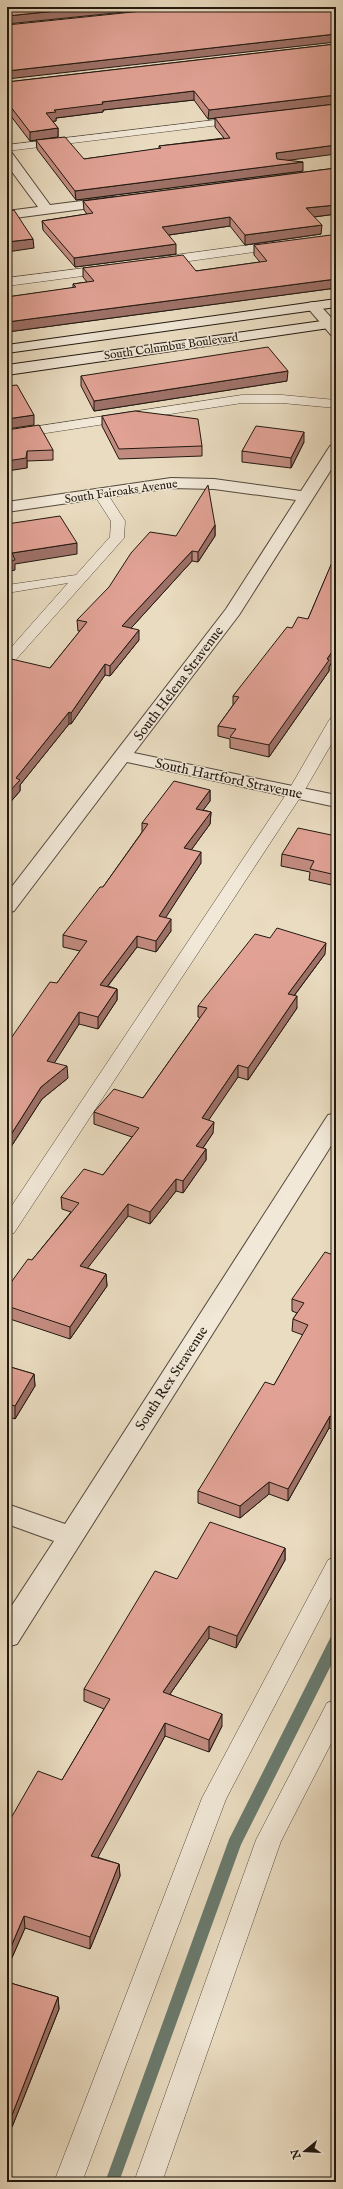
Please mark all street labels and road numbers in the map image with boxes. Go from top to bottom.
street label: South Columbus Boulevard [103,330,240,363]
street label: South Fairoaks Avenue [64,476,179,507]
street label: South Helena Stravenue [130,622,228,744]
street label: South Hartford Stravenue [154,755,305,803]
street label: South Rex Stravenue [131,1323,213,1434]

